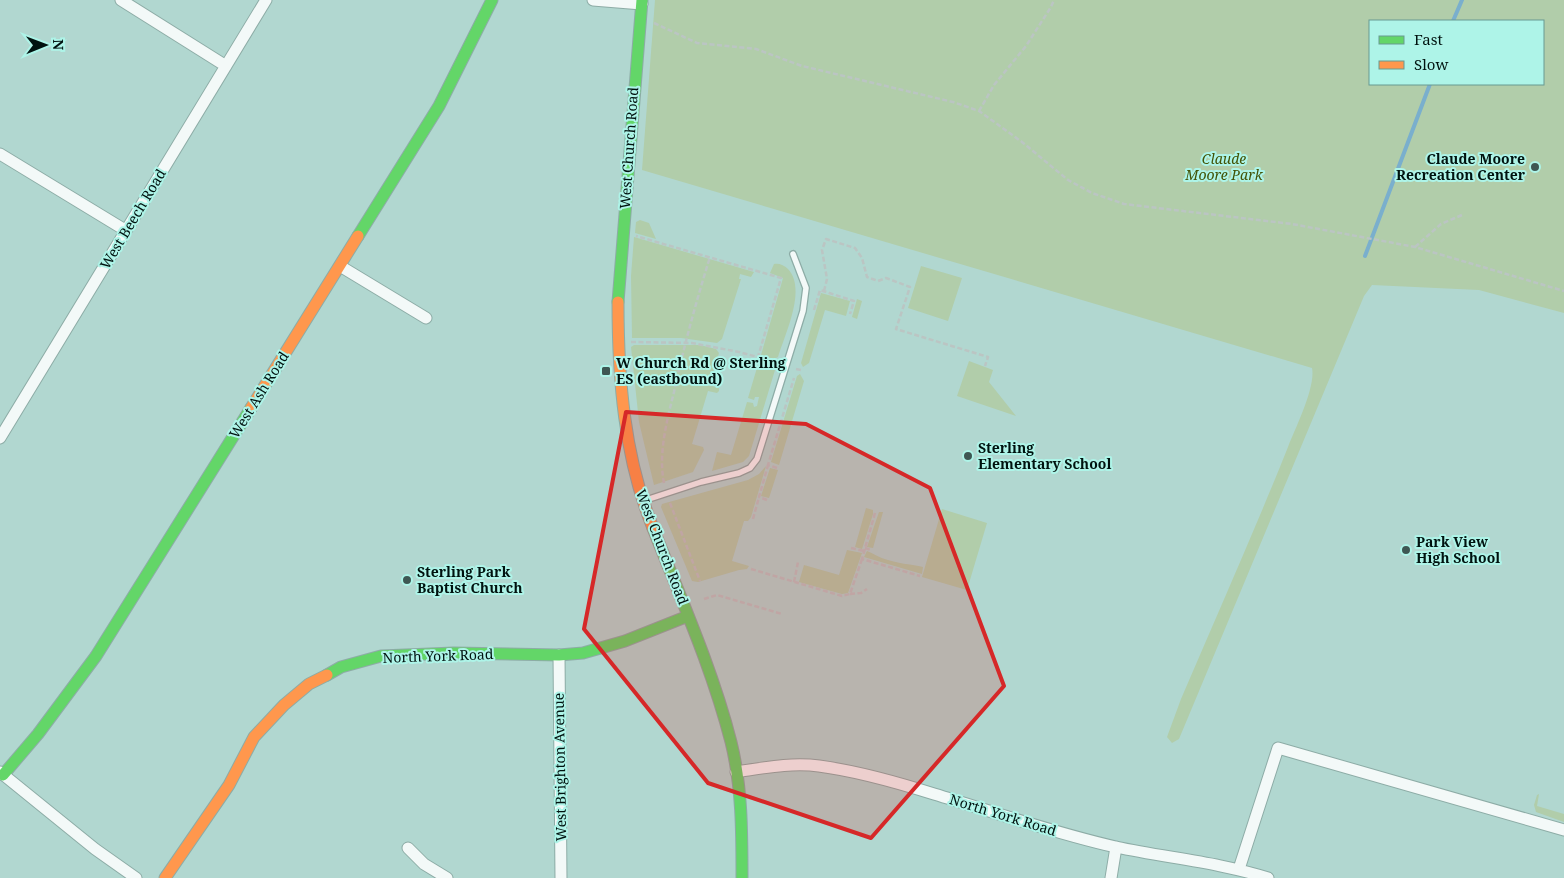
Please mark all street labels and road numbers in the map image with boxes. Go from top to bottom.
street label: West Church Road [615,86,642,210]
street label: West Beech Road [95,165,170,272]
street label: West Ash Road [224,348,293,442]
street label: West Church Road [632,486,693,608]
street label: North York Road [382,644,494,667]
street label: West Brighton Avenue [549,693,570,841]
street label: North York Road [947,789,1059,840]

